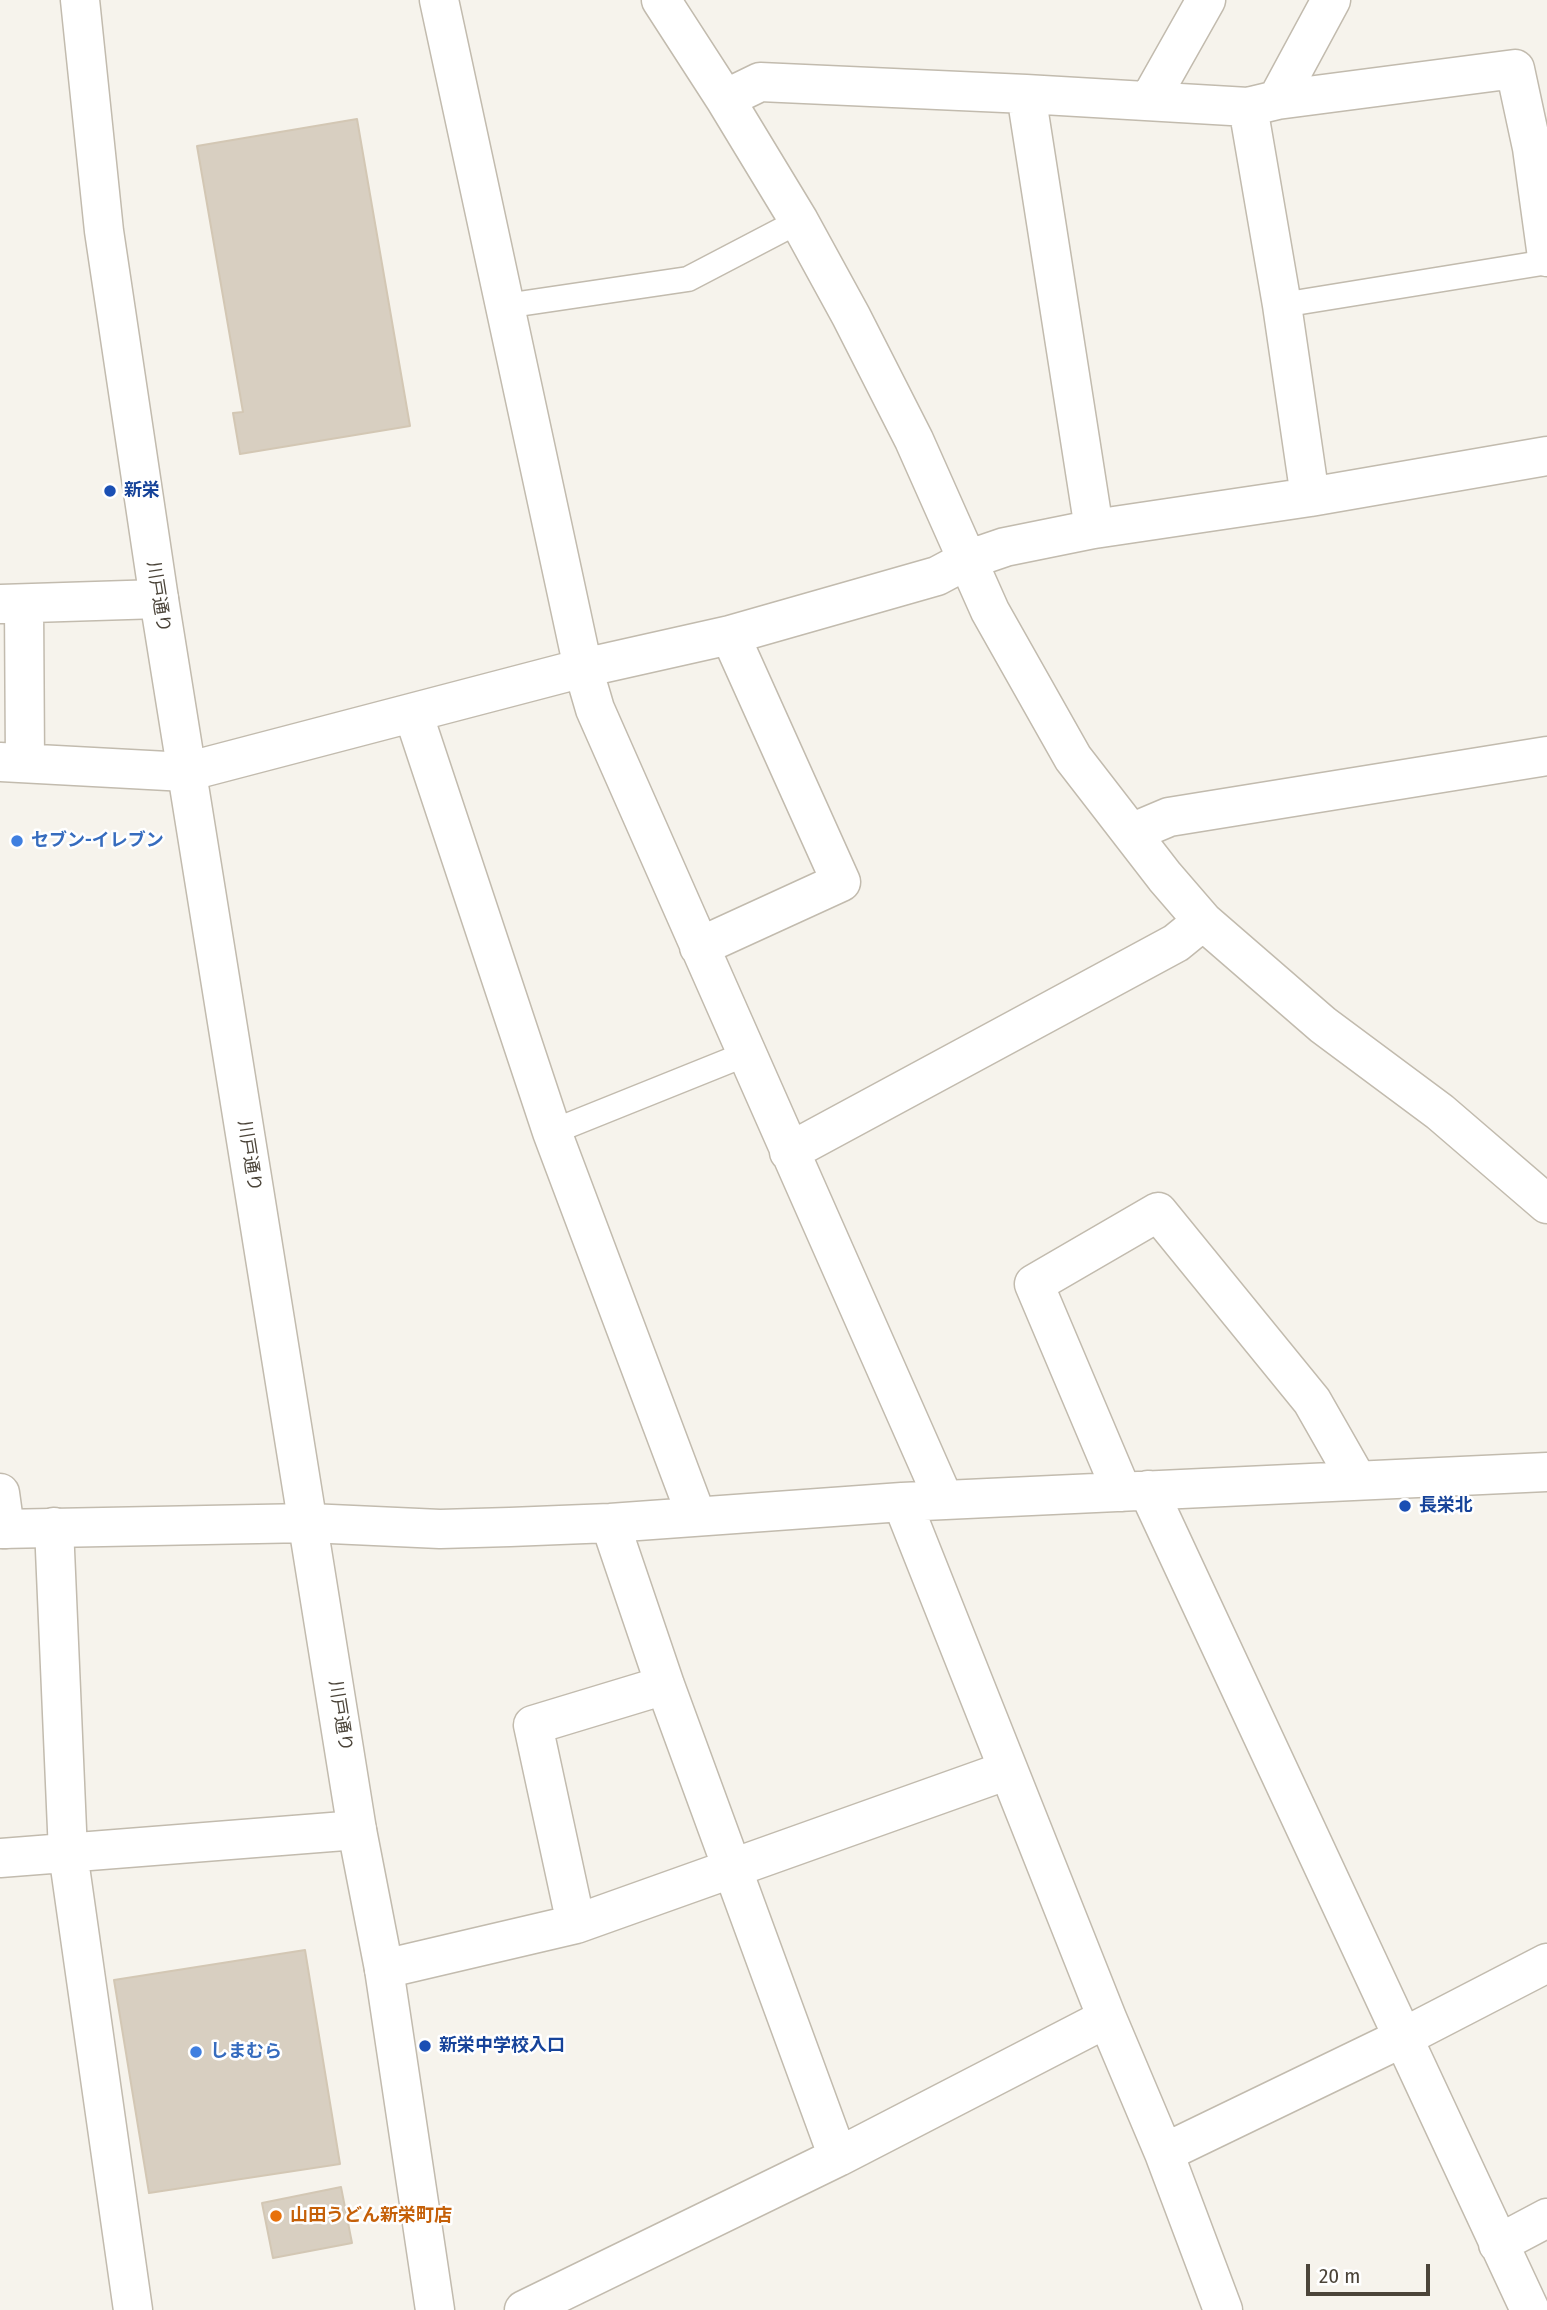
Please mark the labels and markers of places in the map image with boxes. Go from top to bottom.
place label: 新栄 [124,480,160,502]
marker: 新栄 [102,483,118,499]
place label: セブン-イレブン [31,830,164,852]
marker: セブン-イレブン [9,833,25,849]
place label: 長栄北 [1419,1495,1473,1517]
marker: 長栄北 [1397,1498,1413,1514]
place label: 新栄中学校入口 [439,2035,565,2057]
marker: 新栄中学校入口 [417,2038,433,2054]
place label: しまむら [210,2041,282,2063]
marker: しまむら [188,2044,204,2060]
place label: 山田うどん新栄町店 [290,2205,452,2227]
marker: 山田うどん新栄町店 [268,2208,284,2224]

